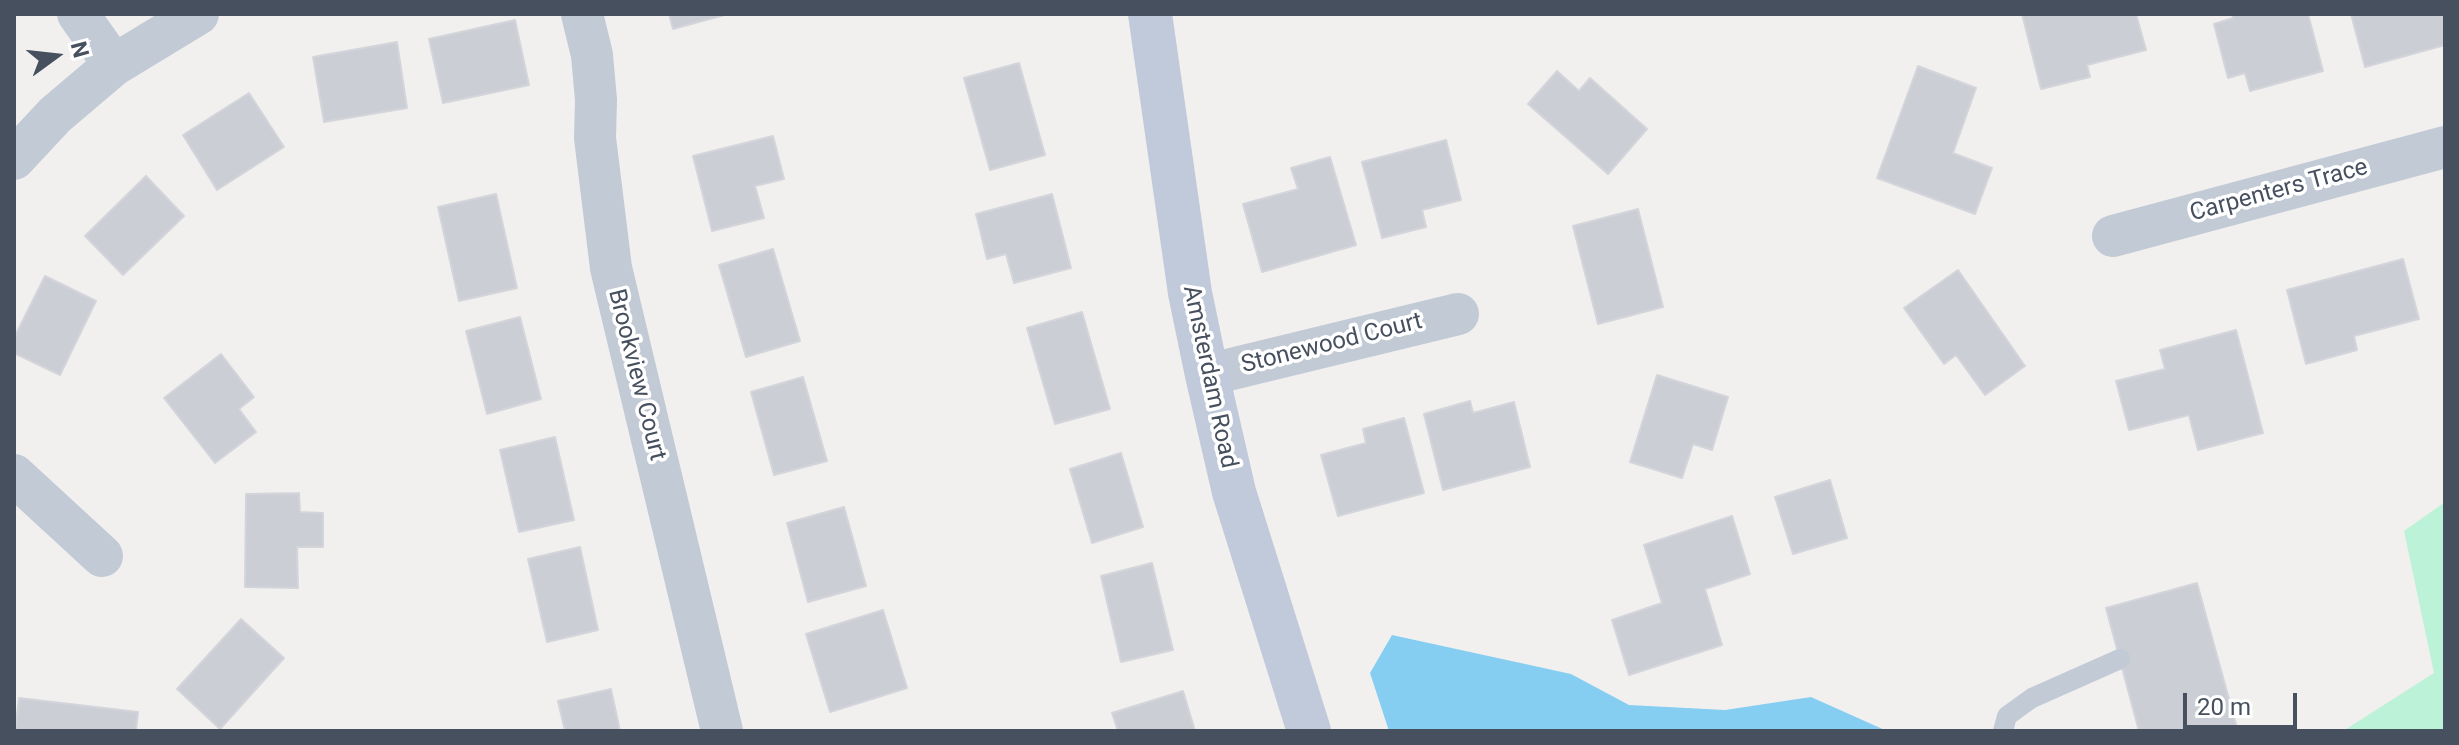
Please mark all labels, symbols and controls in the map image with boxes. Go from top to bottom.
north arrow [16,16,96,96]
text: N [66,39,94,60]
street label: Carpenters Trace [2187,153,2371,229]
street label: Amsterdam Road [1176,283,1242,471]
street label: Brookview Court [601,286,671,464]
street label: Stonewood Court [1239,308,1425,380]
scale bar [2187,677,2301,727]
text: 20 m [2197,693,2251,721]

